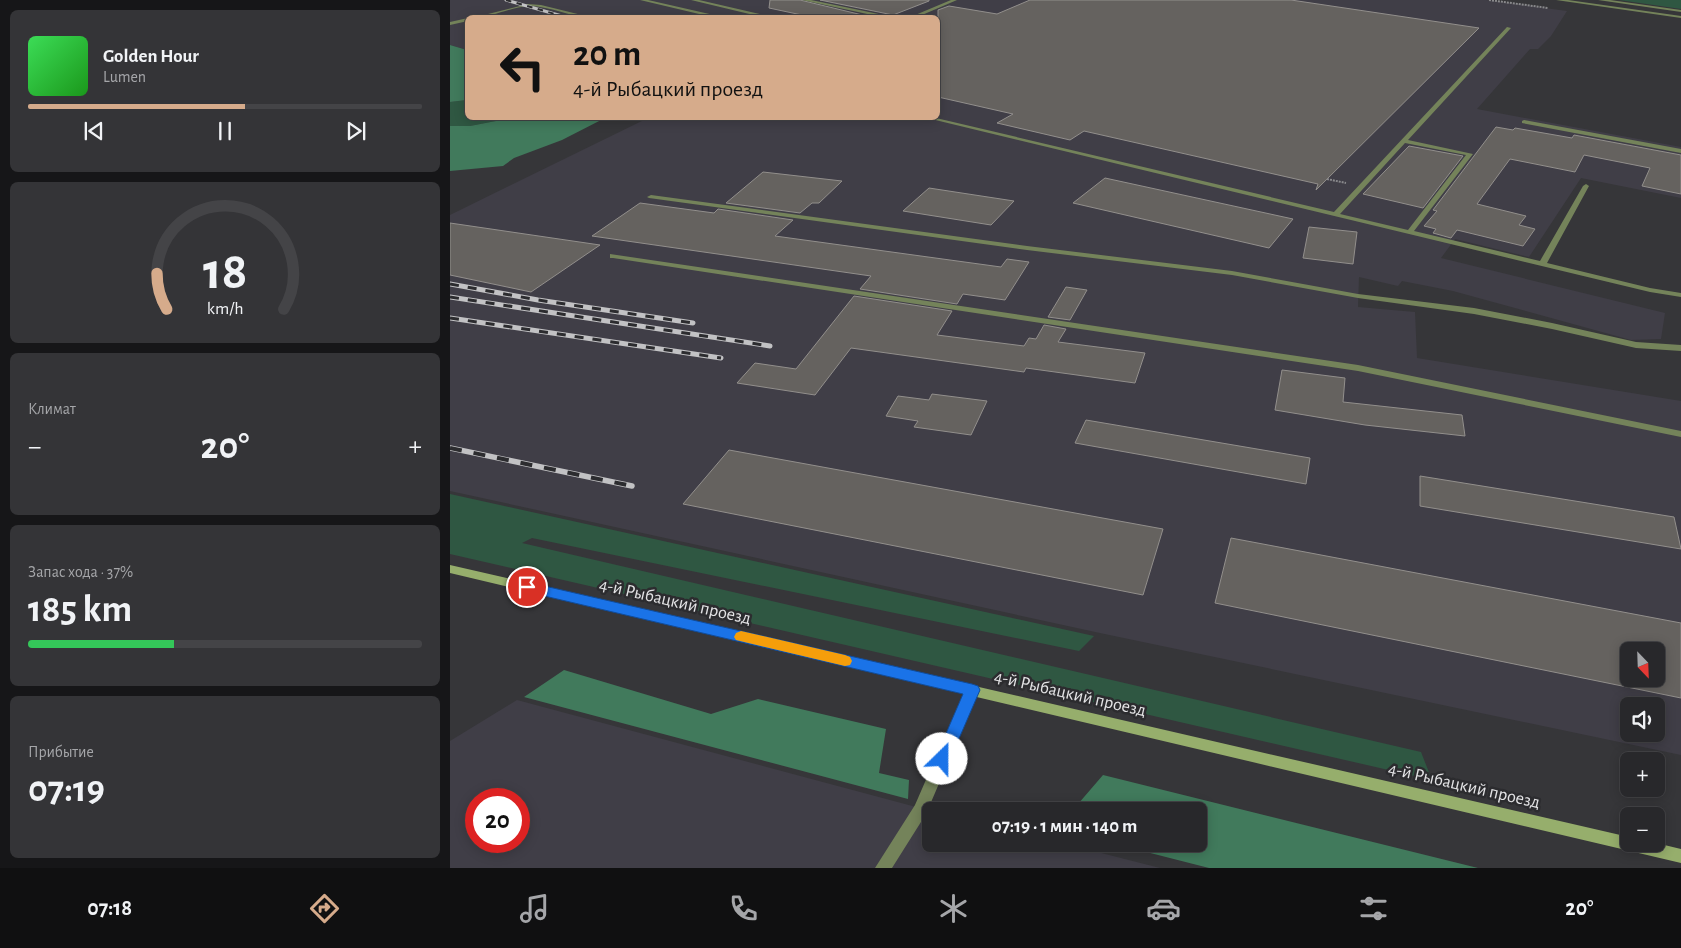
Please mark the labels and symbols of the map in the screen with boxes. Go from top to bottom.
pin [506,566,548,608]
street label: 4-й Рыбацкий проезд [597,575,753,628]
north arrow [1620,642,1665,688]
street label: 4-й Рыбацкий проезд [992,667,1148,720]
position arrow [915,732,967,784]
street label: 4-й Рыбацкий проезд [1386,759,1542,812]
speed limit sign: 20 [465,788,530,853]

